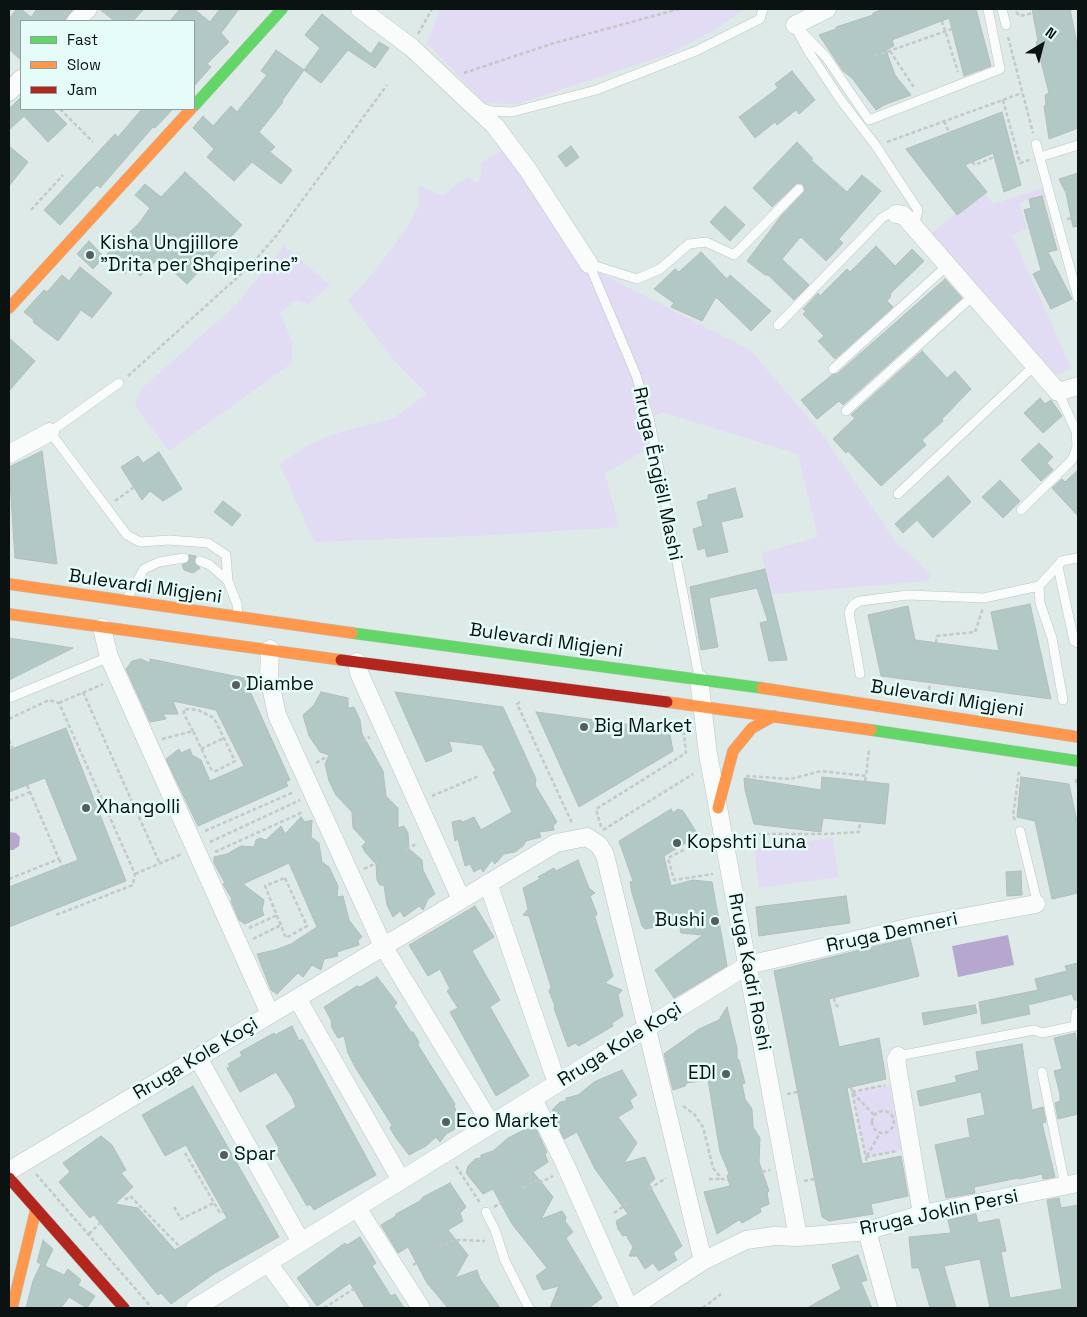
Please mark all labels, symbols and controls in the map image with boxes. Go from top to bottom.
legend [20,20,195,110]
north arrow [1017,20,1067,70]
text: N [1042,23,1060,43]
text: Fast [67,30,98,49]
text: Slow [67,55,101,74]
text: Jam [67,80,97,99]
place label: Kisha Ungjillore "Drita per Shqiperine" [100,233,298,277]
marker: Kisha Ungjillore "Drita per Shqiperine" [84,249,96,261]
street label: Rruga Ëngjëll Mashi [627,385,687,563]
street label: Bulevardi Migjeni [67,565,223,609]
street label: Bulevardi Migjeni [468,619,624,663]
place label: Diambe [246,674,314,696]
street label: Bulevardi Migjeni [869,676,1025,722]
marker: Diambe [230,679,242,691]
place label: Big Market [594,716,692,738]
marker: Big Market [578,721,590,733]
place label: Xhangolli [96,797,180,819]
marker: Xhangolli [80,802,92,814]
place label: Kopshti Luna [687,832,806,854]
marker: Kopshti Luna [671,837,683,849]
street label: Rruga Kadri Roshi [723,891,775,1053]
street label: Rruga Demneri [824,908,960,958]
place label: Bushi [654,910,705,932]
marker: Bushi [709,915,721,927]
street label: Rruga Kole Koçi [554,998,686,1092]
street label: Rruga Kole Koçi [129,1013,263,1105]
place label: EDI [688,1063,716,1085]
marker: EDI [720,1068,732,1080]
place label: Eco Market [456,1111,559,1133]
marker: Eco Market [440,1116,452,1128]
place label: Spar [234,1144,276,1166]
marker: Spar [218,1149,230,1161]
street label: Rruga Joklin Persi [858,1185,1020,1241]

